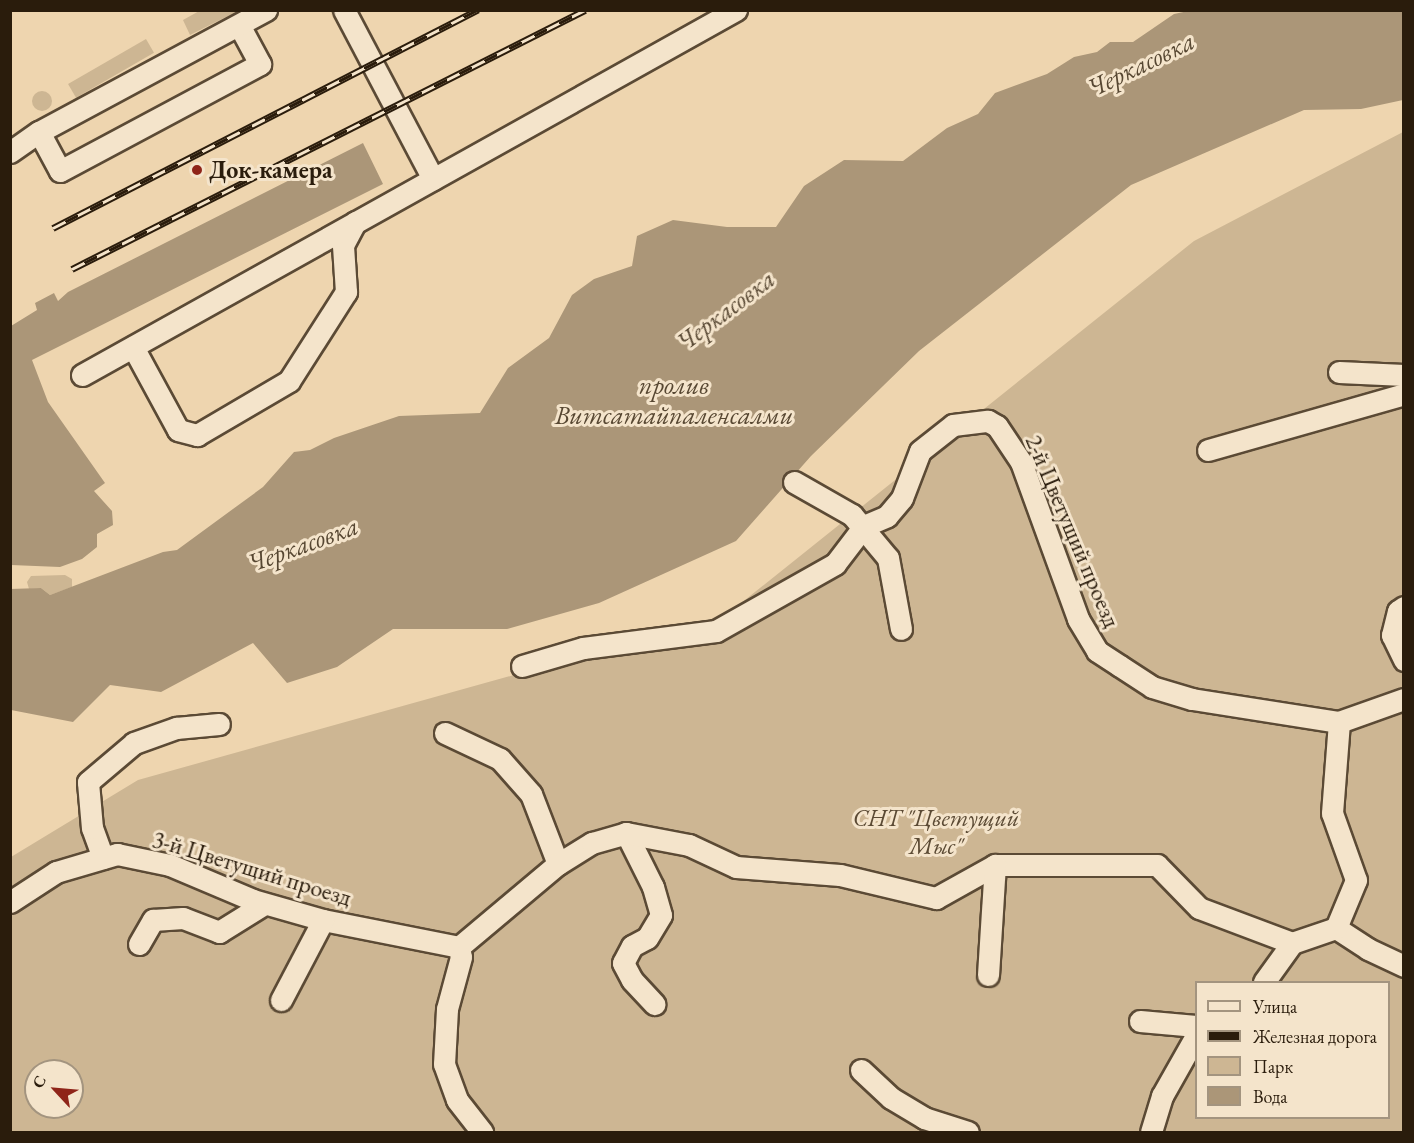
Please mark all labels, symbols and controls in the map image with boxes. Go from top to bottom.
water label: Черкасовка [1082,26,1200,104]
place label: Док-камера [209,156,332,184]
marker: Док-камера [190,163,204,177]
water label: Черкасовка [671,264,781,358]
water label: пролив Витсатайпаленсалми [555,370,793,431]
street label: 2-й Цветущий проезд [1019,430,1127,632]
water label: Черкасовка [243,511,363,579]
park label: СНТ "Цветущий Мыс" [853,804,1019,860]
street label: 3-й Цветущий проезд [149,824,355,912]
legend [1195,981,1390,1119]
text: Улица [1253,995,1297,1018]
text: Железная дорога [1253,1025,1377,1048]
text: Парк [1253,1055,1293,1078]
north arrow [24,1059,84,1119]
text: С [27,1072,51,1091]
text: Вода [1253,1085,1287,1108]

